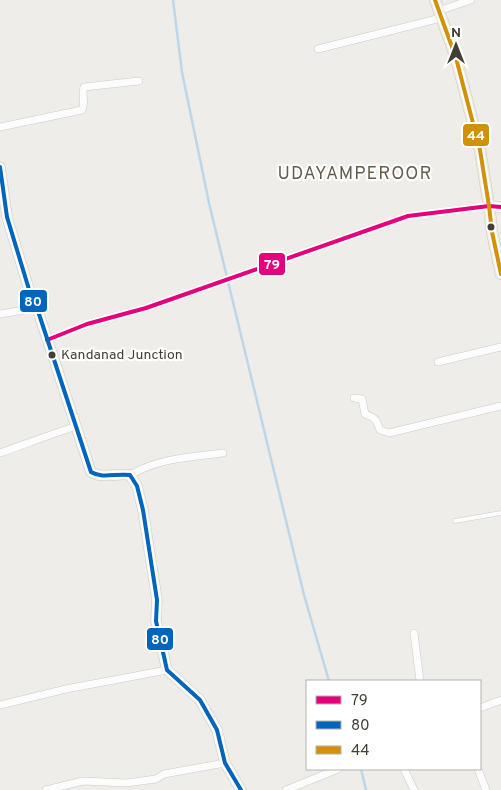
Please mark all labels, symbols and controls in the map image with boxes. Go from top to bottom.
north arrow [431,20,481,70]
text: N [451,25,461,42]
line badge: 44 [462,123,490,147]
text: 44 [467,128,485,145]
district label: UDAYAMPEROOR [278,163,432,186]
unlabelled marker [486,222,496,232]
line badge: 79 [258,252,286,276]
text: 79 [264,257,280,274]
line badge: 80 [19,289,48,313]
text: 80 [24,294,42,311]
place label: Kandanad Junction [61,347,183,364]
marker: Kandanad Junction [47,350,57,360]
line badge: 80 [146,627,174,651]
text: 80 [151,632,169,649]
legend [306,680,481,770]
text: 79 [351,692,368,711]
text: 80 [351,717,370,736]
text: 44 [351,742,370,761]

